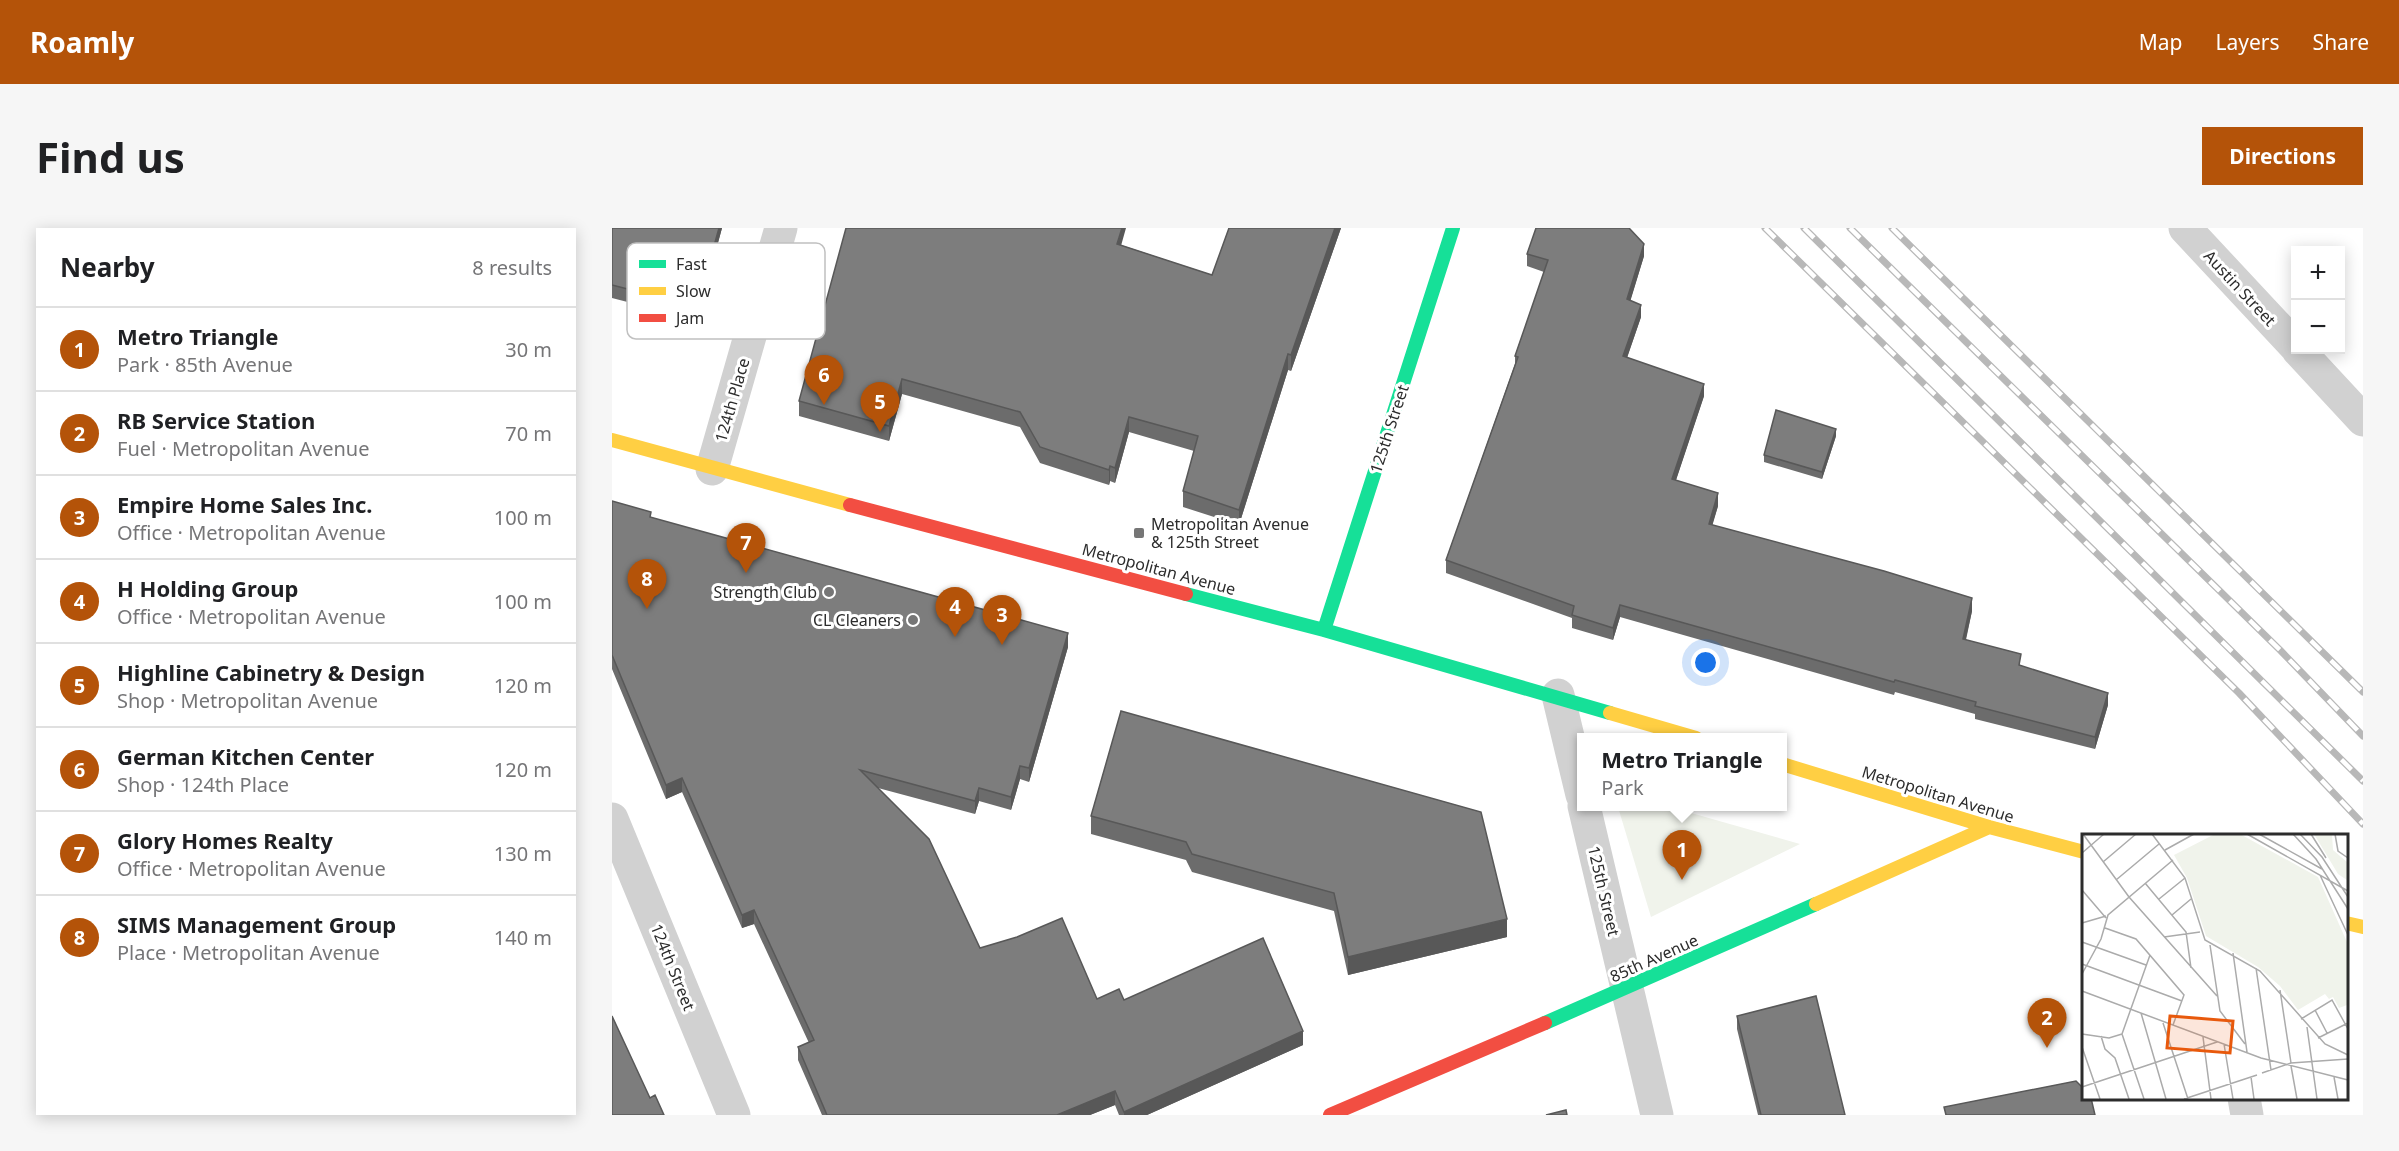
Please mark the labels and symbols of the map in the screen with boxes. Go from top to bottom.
legend [627,243,825,339]
street label: Austin Street [2199,245,2281,331]
text: Fast [676,253,707,275]
text: Slow [676,280,711,302]
text: Jam [674,307,704,329]
street label: 124th Place [709,355,755,445]
pin: 6 [804,356,844,405]
pin: 5 [860,382,900,432]
street label: 125th Street [1364,382,1414,476]
place label: Metropolitan Avenue & 125th Street [1151,513,1309,553]
pin: 7 [726,524,766,573]
marker: Metropolitan Avenue & 125th Street [1132,526,1146,540]
street label: Metropolitan Avenue [1080,538,1238,600]
pin: 8 [627,560,666,609]
place label: Strength Club [714,581,817,603]
marker: Strength Club [822,585,836,599]
pin: 4 [936,588,974,637]
pin: 3 [982,596,1022,645]
place label: CL Cleaners [813,609,901,631]
marker: CL Cleaners [906,613,920,627]
your location [1691,648,1720,677]
street label: Metropolitan Avenue [1859,760,2017,828]
pin: 1 [1662,830,1702,880]
inset map [2082,834,2348,1100]
street label: 125th Street [1583,844,1625,938]
street label: 124th Street [646,920,701,1014]
street label: 85th Avenue [1606,929,1702,987]
pin: 2 [2028,998,2066,1048]

